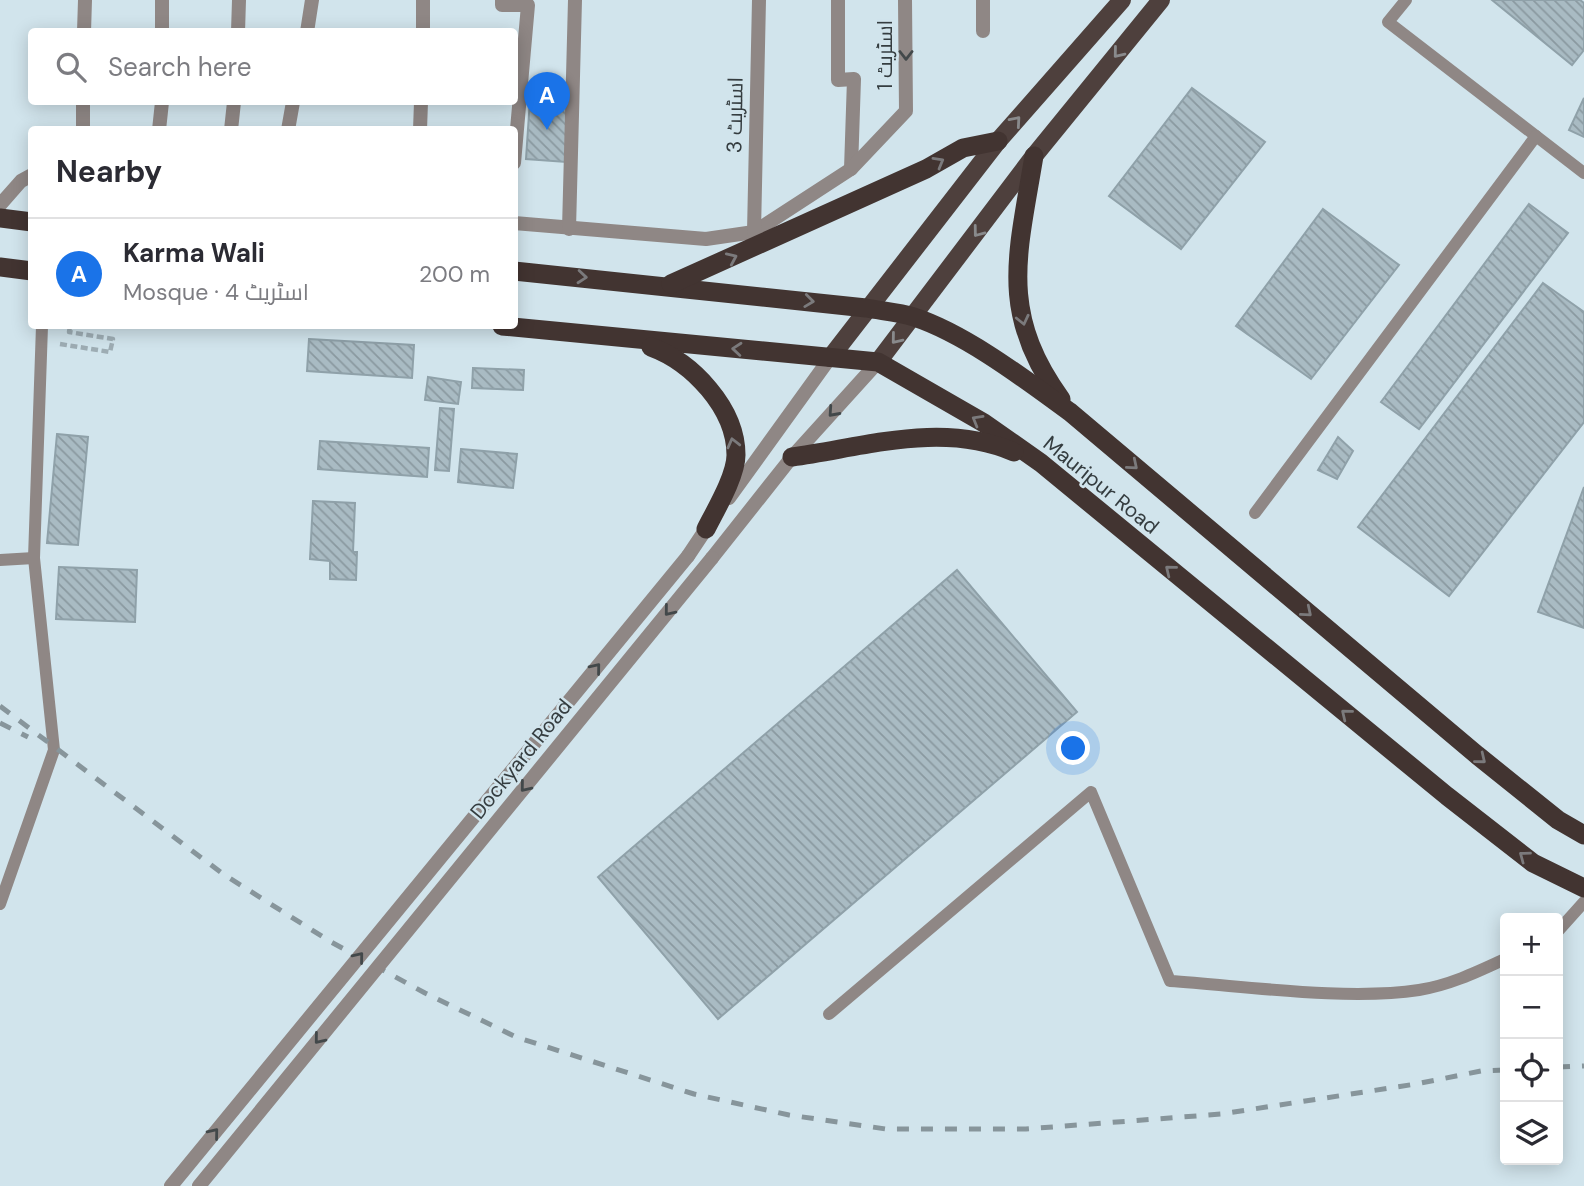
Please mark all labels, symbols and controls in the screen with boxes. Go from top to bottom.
street label: اسٹریٹ 1 [871,20,899,90]
search box [28,28,518,105]
one-way arrow [1114,44,1126,57]
icon: search [52,48,90,86]
text: Search here [108,50,251,84]
one-way arrow [898,51,914,61]
pin: A [524,72,570,130]
street label: اسٹریٹ 3 [720,77,750,153]
one-way arrow [1008,116,1020,129]
text: Nearby [56,152,162,191]
one-way arrow [931,157,944,170]
one-way arrow [973,224,986,237]
text: Karma Wali [123,236,265,270]
one-way arrow [725,252,738,266]
text: A [71,259,87,289]
text: 200 m [419,259,490,289]
one-way arrow [577,269,588,284]
text: Mosque · اسٹریٹ 4 [123,277,309,307]
one-way arrow [804,293,815,308]
one-way arrow [1014,314,1029,326]
one-way arrow [892,332,905,344]
one-way arrow [731,342,743,357]
one-way arrow [828,404,841,417]
one-way arrow [972,415,984,428]
street label: Mauripur Road [1037,430,1165,540]
one-way arrow [727,437,741,449]
one-way arrow [1125,457,1138,469]
one-way arrow [1166,565,1178,578]
one-way arrow [664,603,677,615]
one-way arrow [1299,604,1312,616]
one-way arrow [588,664,601,676]
street label: Dockyard Road [464,693,578,825]
one-way arrow [1342,710,1355,722]
your location [1056,731,1090,765]
one-way arrow [1474,750,1486,763]
one-way arrow [520,780,533,792]
one-way arrow [1519,851,1532,864]
map controls [1500,913,1563,1165]
button: + [1500,913,1563,976]
one-way arrow [350,953,363,965]
button: − [1500,976,1563,1039]
one-way arrow [315,1031,327,1044]
button: locate [1500,1039,1563,1102]
button: layers [1500,1102,1563,1165]
one-way arrow [206,1129,219,1141]

